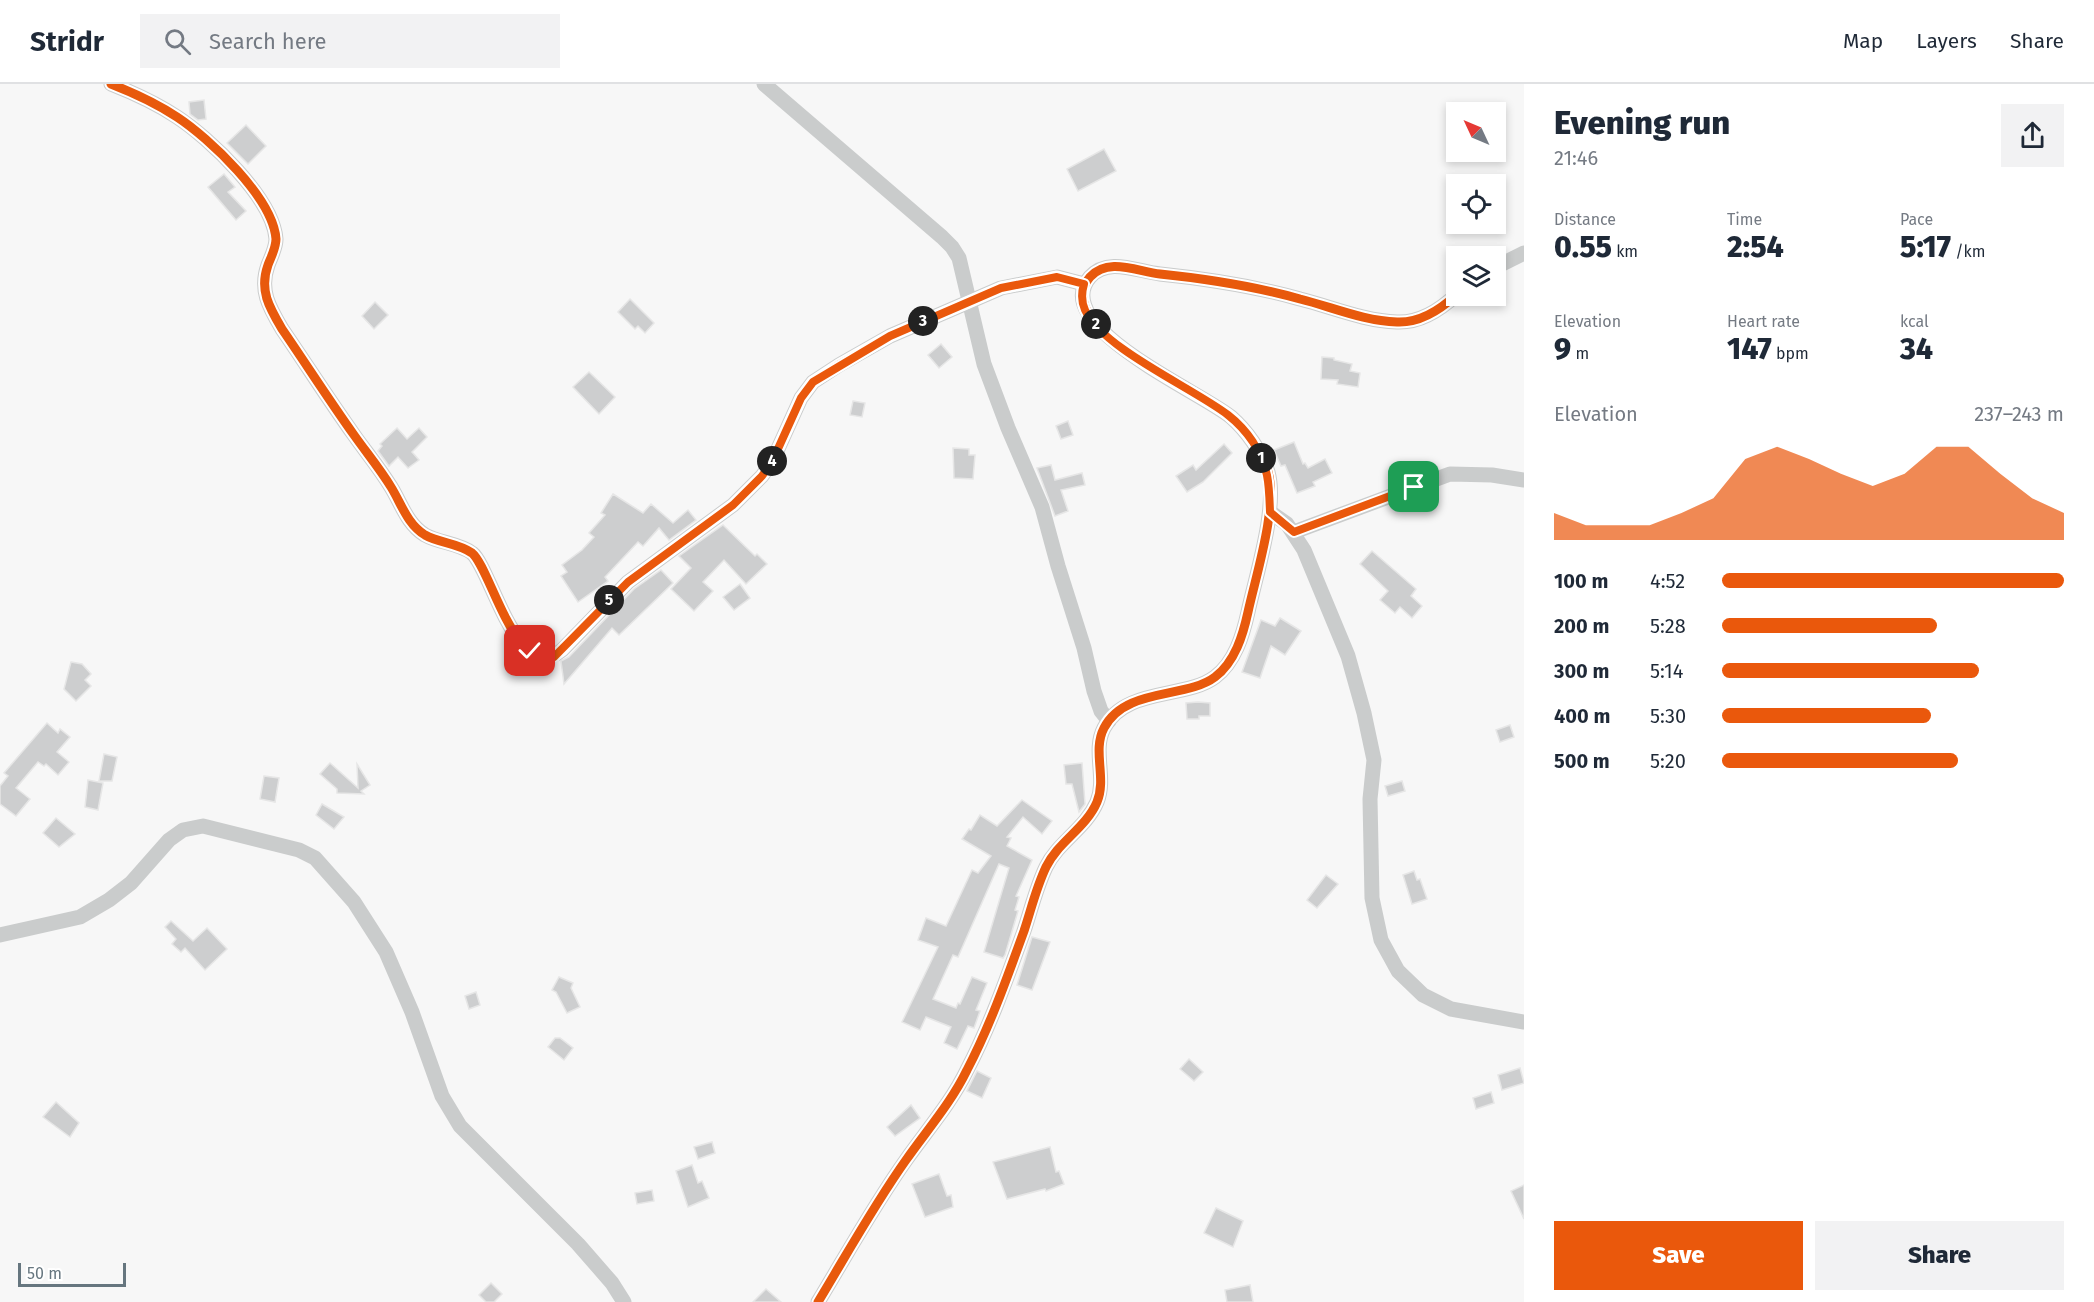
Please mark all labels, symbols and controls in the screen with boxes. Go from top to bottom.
search box [140,14,560,68]
text: Stridr [30,25,104,58]
icon: search [161,25,194,58]
text: Search here [209,28,327,55]
text: Map [1843,28,1883,54]
text: Layers [1916,28,1977,54]
text: Share [2010,28,2064,54]
north arrow [1446,102,1506,162]
map controls [1446,102,1506,306]
text: Evening run [1554,103,1730,143]
button: share [2001,104,2064,167]
text: 21:46 [1554,146,1598,170]
button: locate [1446,174,1506,234]
text: Distance [1554,210,1616,229]
text: Time [1727,210,1762,229]
text: Pace [1900,210,1933,229]
text: 0.55 [1554,229,1612,265]
text: 2:54 [1727,229,1784,265]
text: 5:17 [1900,229,1951,265]
text: km [1612,242,1638,261]
text: /km [1951,242,1986,261]
button: layers [1446,246,1506,306]
pin: 3 [908,306,938,336]
pin: 2 [1081,309,1111,339]
text: 3 [919,311,927,330]
text: Elevation [1554,312,1621,331]
text: Heart rate [1727,312,1800,331]
text: kcal [1900,312,1929,331]
text: 2 [1092,314,1100,333]
text: 9 [1554,331,1571,367]
text: 147 [1727,331,1772,367]
text: 34 [1900,331,1933,367]
text: m [1571,344,1589,363]
text: bpm [1772,344,1809,363]
text: Elevation [1554,402,1638,426]
text: 237–243 m [1974,402,2064,426]
pin: 1 [1246,443,1276,473]
pin: 4 [757,446,787,476]
text: 1 [1257,448,1265,467]
text: 4 [767,451,777,470]
pin [1388,461,1439,512]
icon: arrive [1397,470,1430,503]
text: 100 m [1554,569,1608,593]
text: 4:52 [1650,569,1685,593]
pin: 5 [594,585,624,615]
text: 5 [605,590,613,609]
text: 200 m [1554,614,1609,638]
text: 5:28 [1650,614,1686,638]
pin [504,625,555,676]
icon: check [513,634,546,667]
text: 300 m [1554,659,1609,683]
text: 5:14 [1650,659,1683,683]
text: 400 m [1554,704,1610,728]
text: 5:30 [1650,704,1686,728]
text: 500 m [1554,749,1610,773]
text: 5:20 [1650,749,1686,773]
button: Save [1554,1221,1803,1290]
button: Share [1815,1221,2064,1290]
scale bar [18,1260,126,1288]
text: 50 m [27,1264,62,1283]

